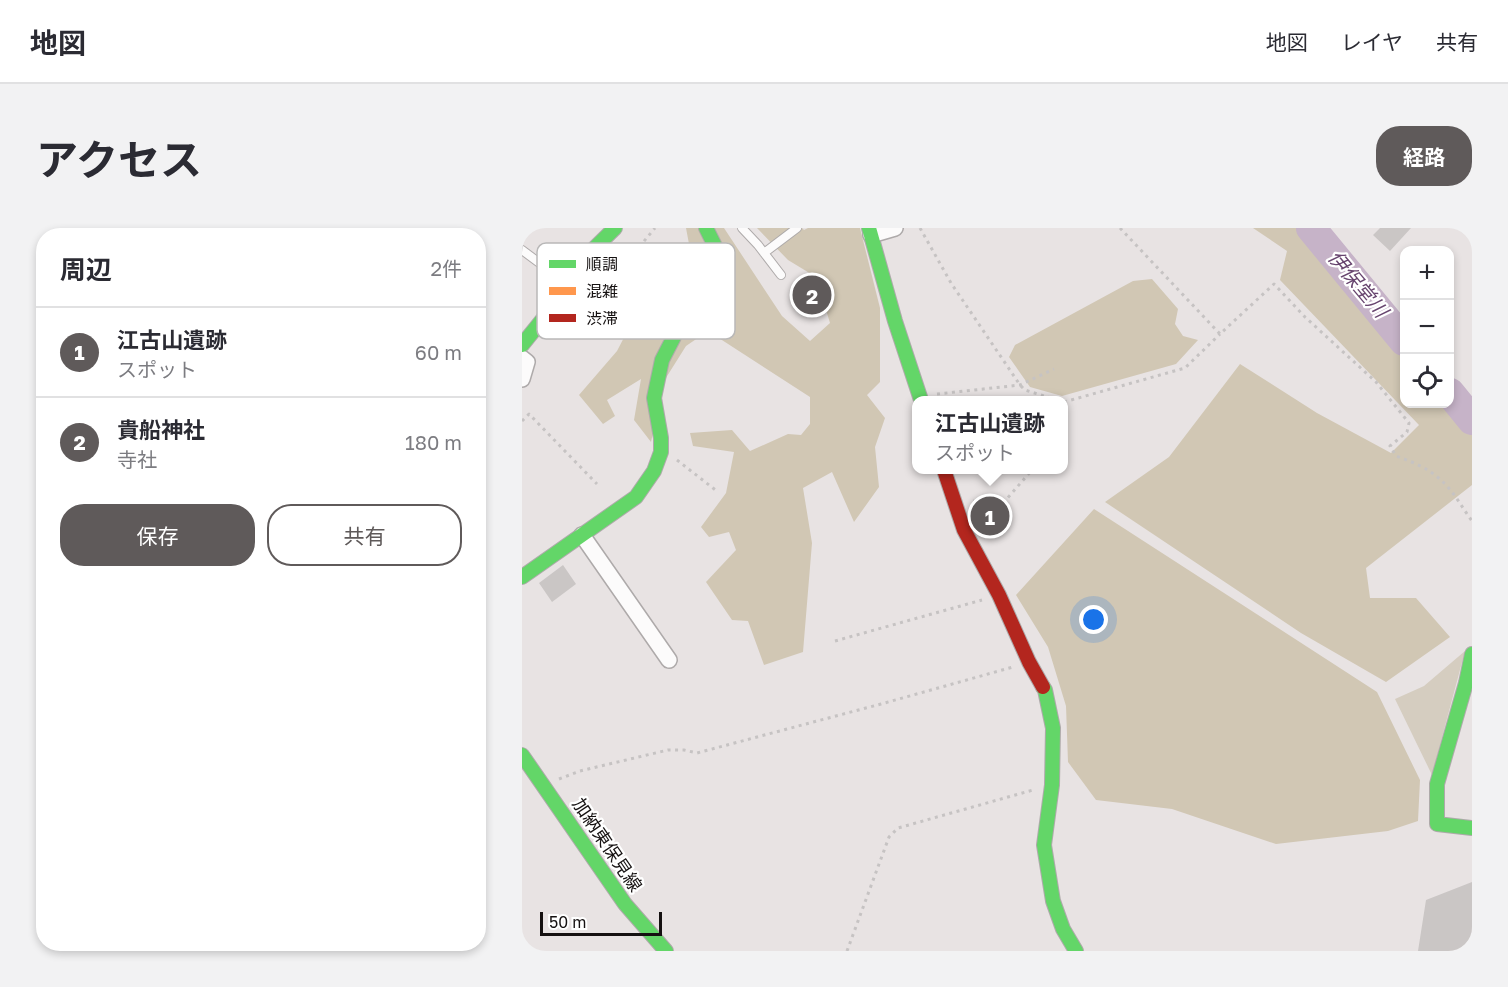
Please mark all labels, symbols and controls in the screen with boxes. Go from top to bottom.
text: 地図 [30,26,86,59]
text: 地図 [1266,29,1308,55]
text: レイヤ [1341,29,1403,55]
text: 共有 [1436,29,1478,55]
button: 経路 [1376,126,1472,186]
text: アクセス [36,134,202,184]
legend [537,243,735,339]
water label: 伊保堂川 [1324,245,1395,323]
map controls [1400,246,1454,408]
button: + [1400,246,1454,300]
text: 周辺 [60,254,112,285]
text: 順調 [586,254,618,274]
text: 2件 [430,256,462,280]
pin: 2 [792,272,832,318]
text: 混雑 [586,281,618,301]
button: − [1400,300,1454,354]
text: 渋滞 [586,308,618,328]
text: 江古山遺跡 [117,326,227,353]
text: 1 [74,340,85,364]
text: 60 m [415,340,462,364]
button: locate [1400,354,1454,408]
text: スポット [117,357,197,381]
popup [912,396,1068,474]
text: 江古山遺跡 [935,409,1045,436]
text: 貴船神社 [117,416,205,443]
text: 2 [73,430,86,454]
text: 180 m [405,430,462,454]
text: スポット [935,440,1015,464]
text: 寺社 [117,447,157,471]
pin: 1 [970,494,1010,538]
button: 保存 [60,504,255,566]
button: 共有 [267,504,462,566]
your location [1079,605,1108,634]
street label: 加納東保見線 [569,794,647,895]
scale bar [540,909,662,936]
text: 50 m [549,912,586,932]

